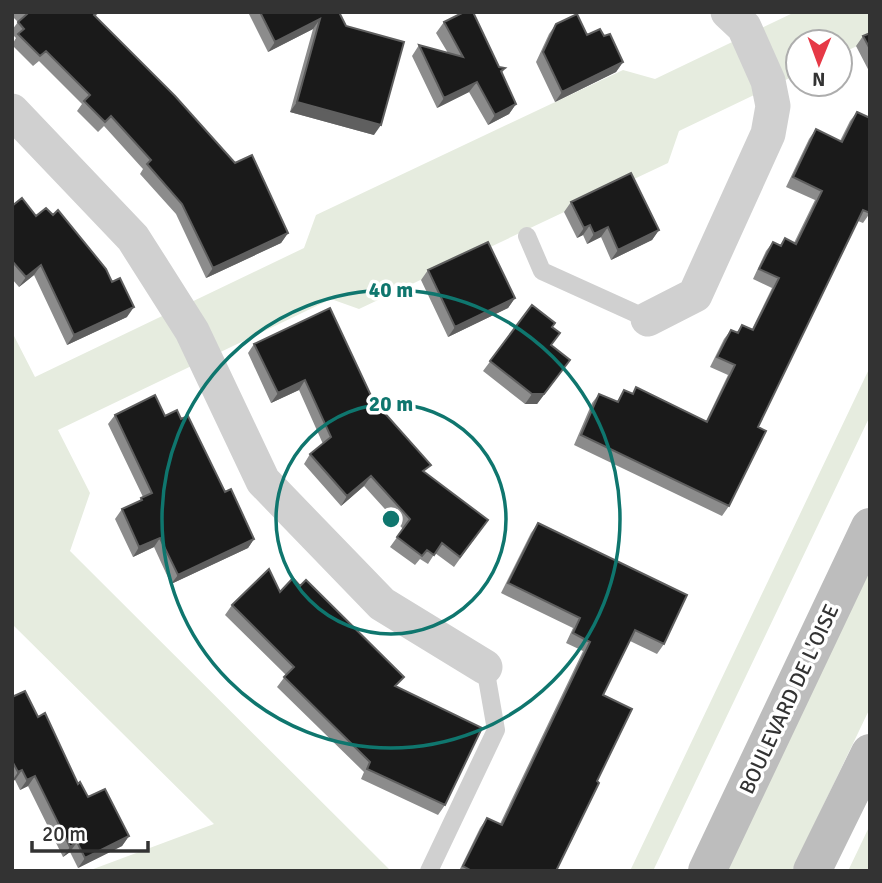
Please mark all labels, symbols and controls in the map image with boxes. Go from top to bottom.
north arrow [784,28,854,98]
text: N [812,67,826,91]
text: 40 m [369,277,413,303]
text: 20 m [369,391,413,417]
centre of rings [379,507,403,531]
street label: BOULEVARD DE L'OISE [734,600,844,798]
scale bar [32,810,147,854]
text: 20 m [42,821,86,847]

